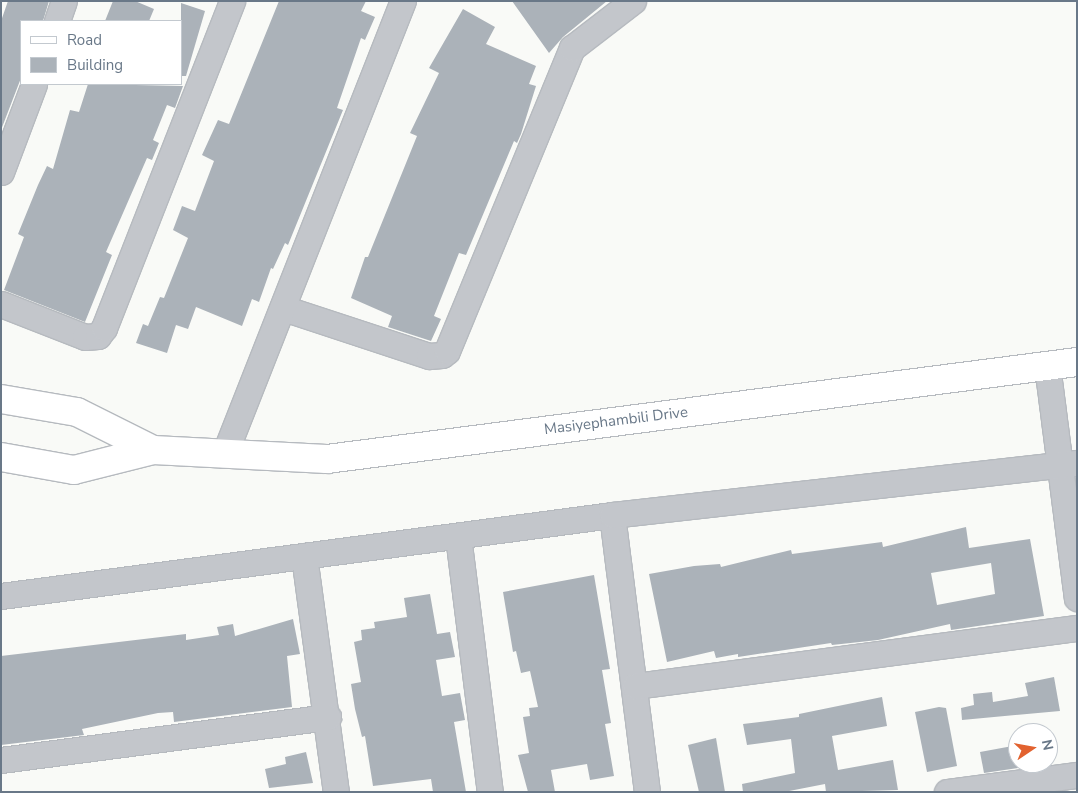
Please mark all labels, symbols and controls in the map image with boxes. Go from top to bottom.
legend [20,20,182,85]
text: Road [67,30,102,50]
text: Building [67,55,123,75]
street label: Masiyephambili Drive [543,403,689,439]
north arrow [1008,723,1058,773]
text: N [1037,738,1058,752]

